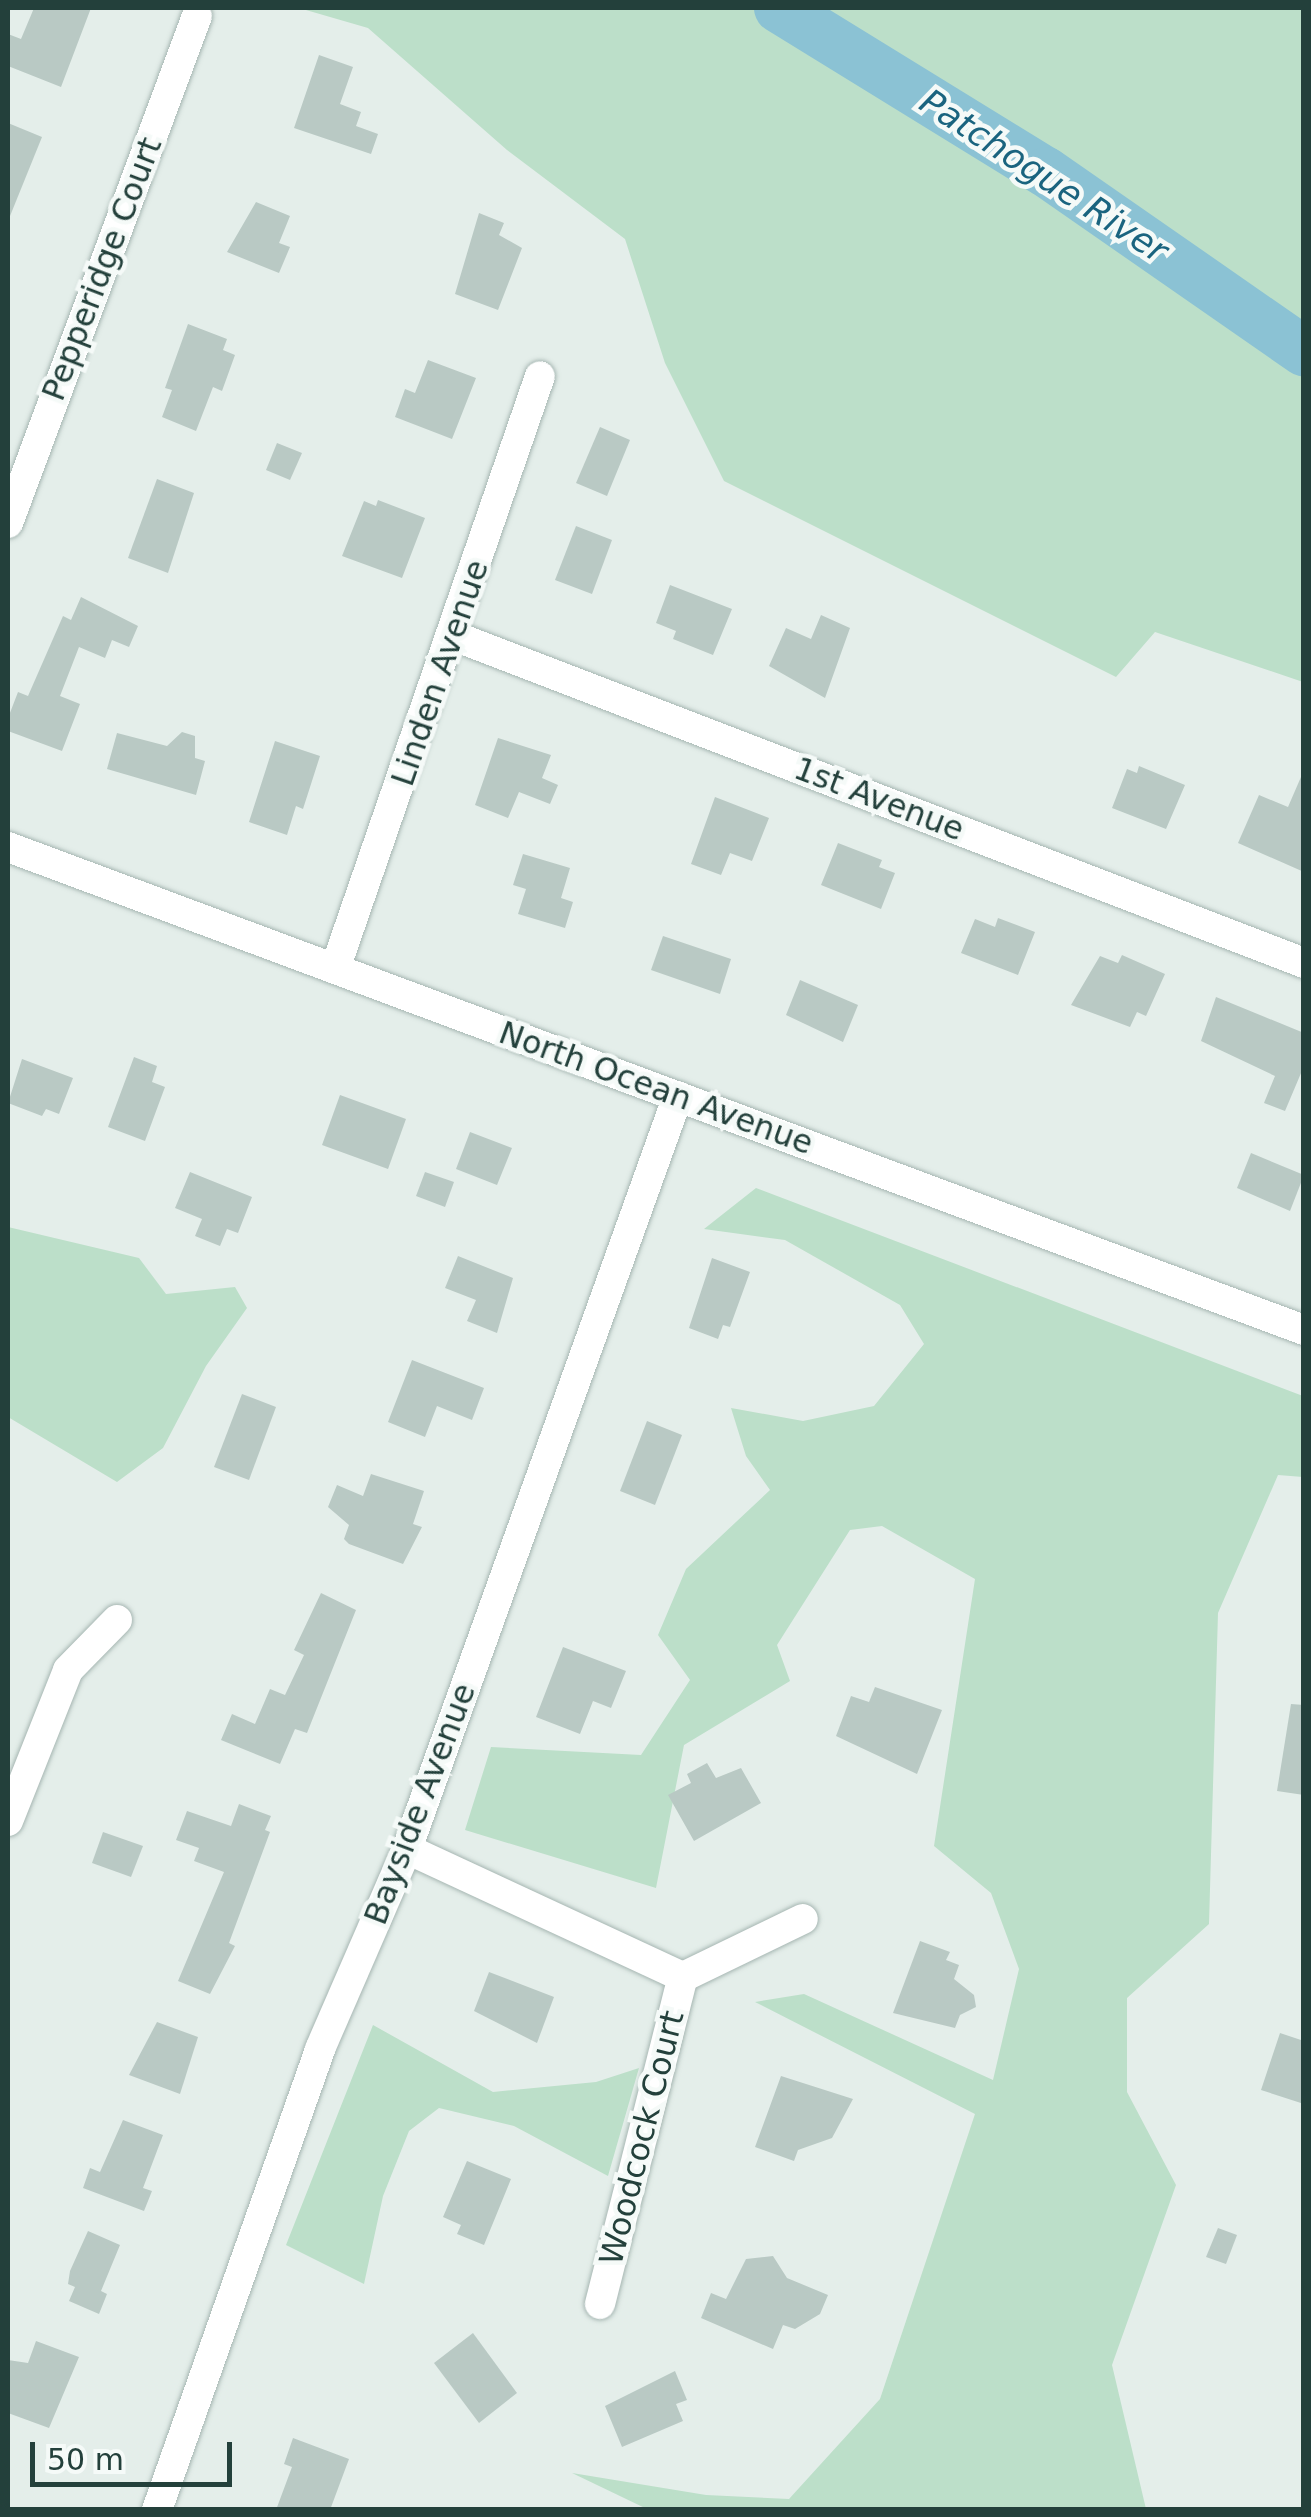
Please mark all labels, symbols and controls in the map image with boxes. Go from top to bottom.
water label: Patchogue River [912,80,1176,272]
street label: Pepperidge Court [34,132,170,406]
street label: Linden Avenue [383,555,497,791]
street label: 1st Avenue [789,749,969,849]
street label: North Ocean Avenue [494,1013,818,1163]
street label: Bayside Avenue [356,1678,484,1930]
street label: Woodcock Court [592,2007,692,2269]
scale bar [35,2422,238,2484]
text: 50 m [47,2442,124,2477]

